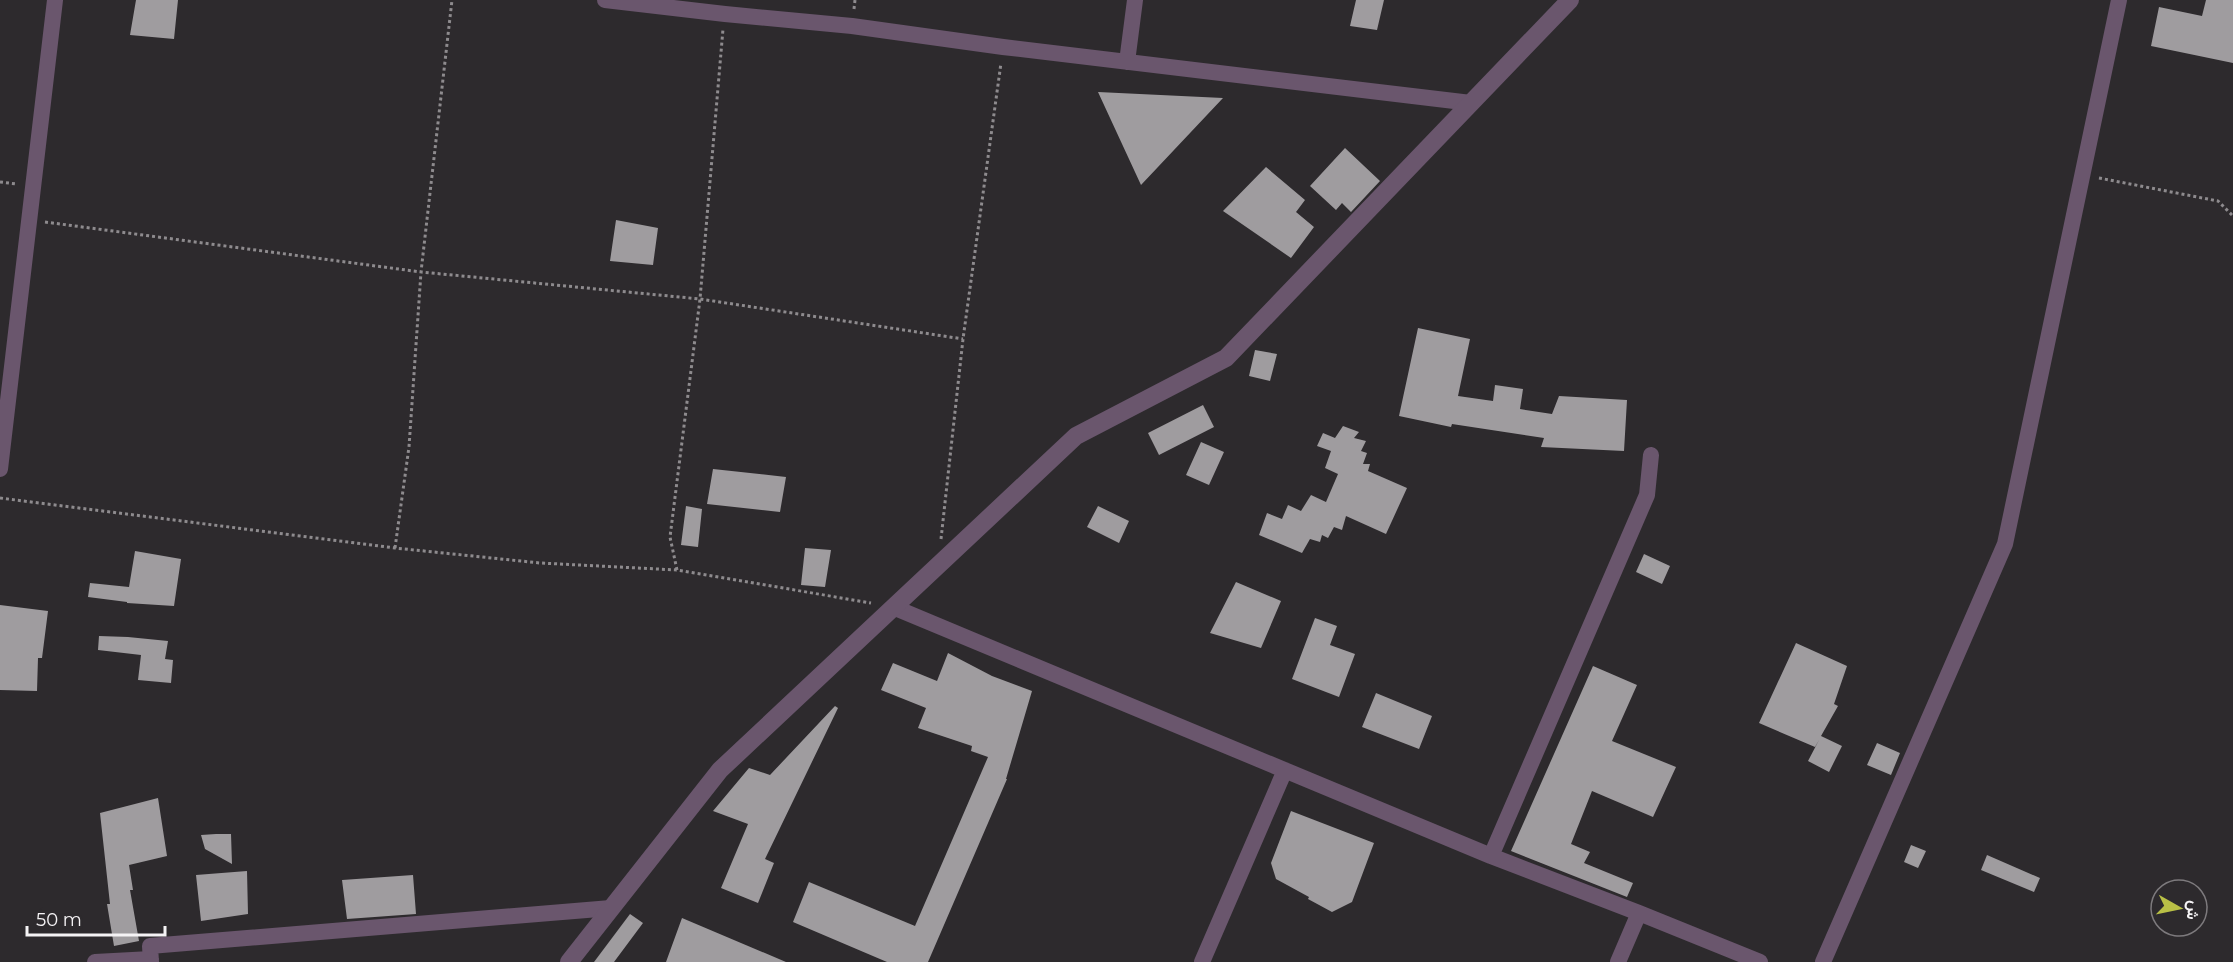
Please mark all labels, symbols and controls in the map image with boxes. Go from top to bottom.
north arrow [2149,878,2209,938]
scale bar [27,899,165,937]
text: ش [2182,899,2204,921]
text: 50 m [36,909,82,931]

